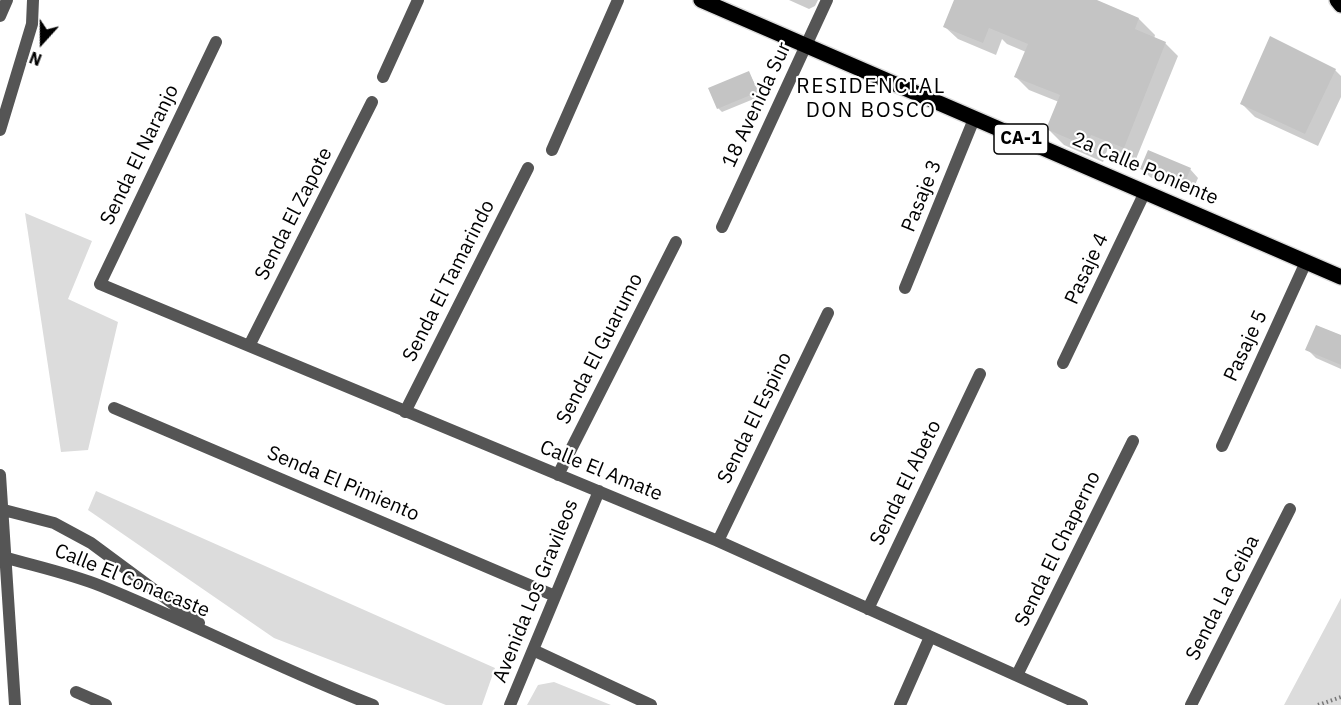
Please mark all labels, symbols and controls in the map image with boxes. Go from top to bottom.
north arrow [12,12,72,72]
street label: 18 Avenida Sur [717,39,797,171]
text: N [27,47,45,70]
district label: RESIDENCIAL DON BOSCO [796,74,946,124]
street label: Senda El Naranjo [96,81,184,229]
road number: CA-1 [994,124,1048,154]
street label: 2a Calle Poniente [1068,127,1222,211]
street label: Senda El Zapote [250,144,338,284]
street label: Pasaje 3 [897,156,947,236]
street label: Senda El Tamarindo [398,196,500,366]
street label: Pasaje 4 [1060,230,1114,308]
street label: Senda El Guarumo [552,270,648,428]
street label: Pasaje 5 [1219,307,1273,385]
street label: Senda El Espino [713,348,797,488]
street label: Senda El Abeto [865,416,947,550]
street label: Calle El Amate [536,435,666,507]
street label: Senda El Pimiento [263,441,423,527]
street label: Senda El Chaperno [1010,467,1106,631]
street label: Avenida Los Gravileos [488,496,584,686]
street label: Senda La Ceiba [1181,532,1265,664]
street label: Calle El Conacaste [51,539,213,623]

